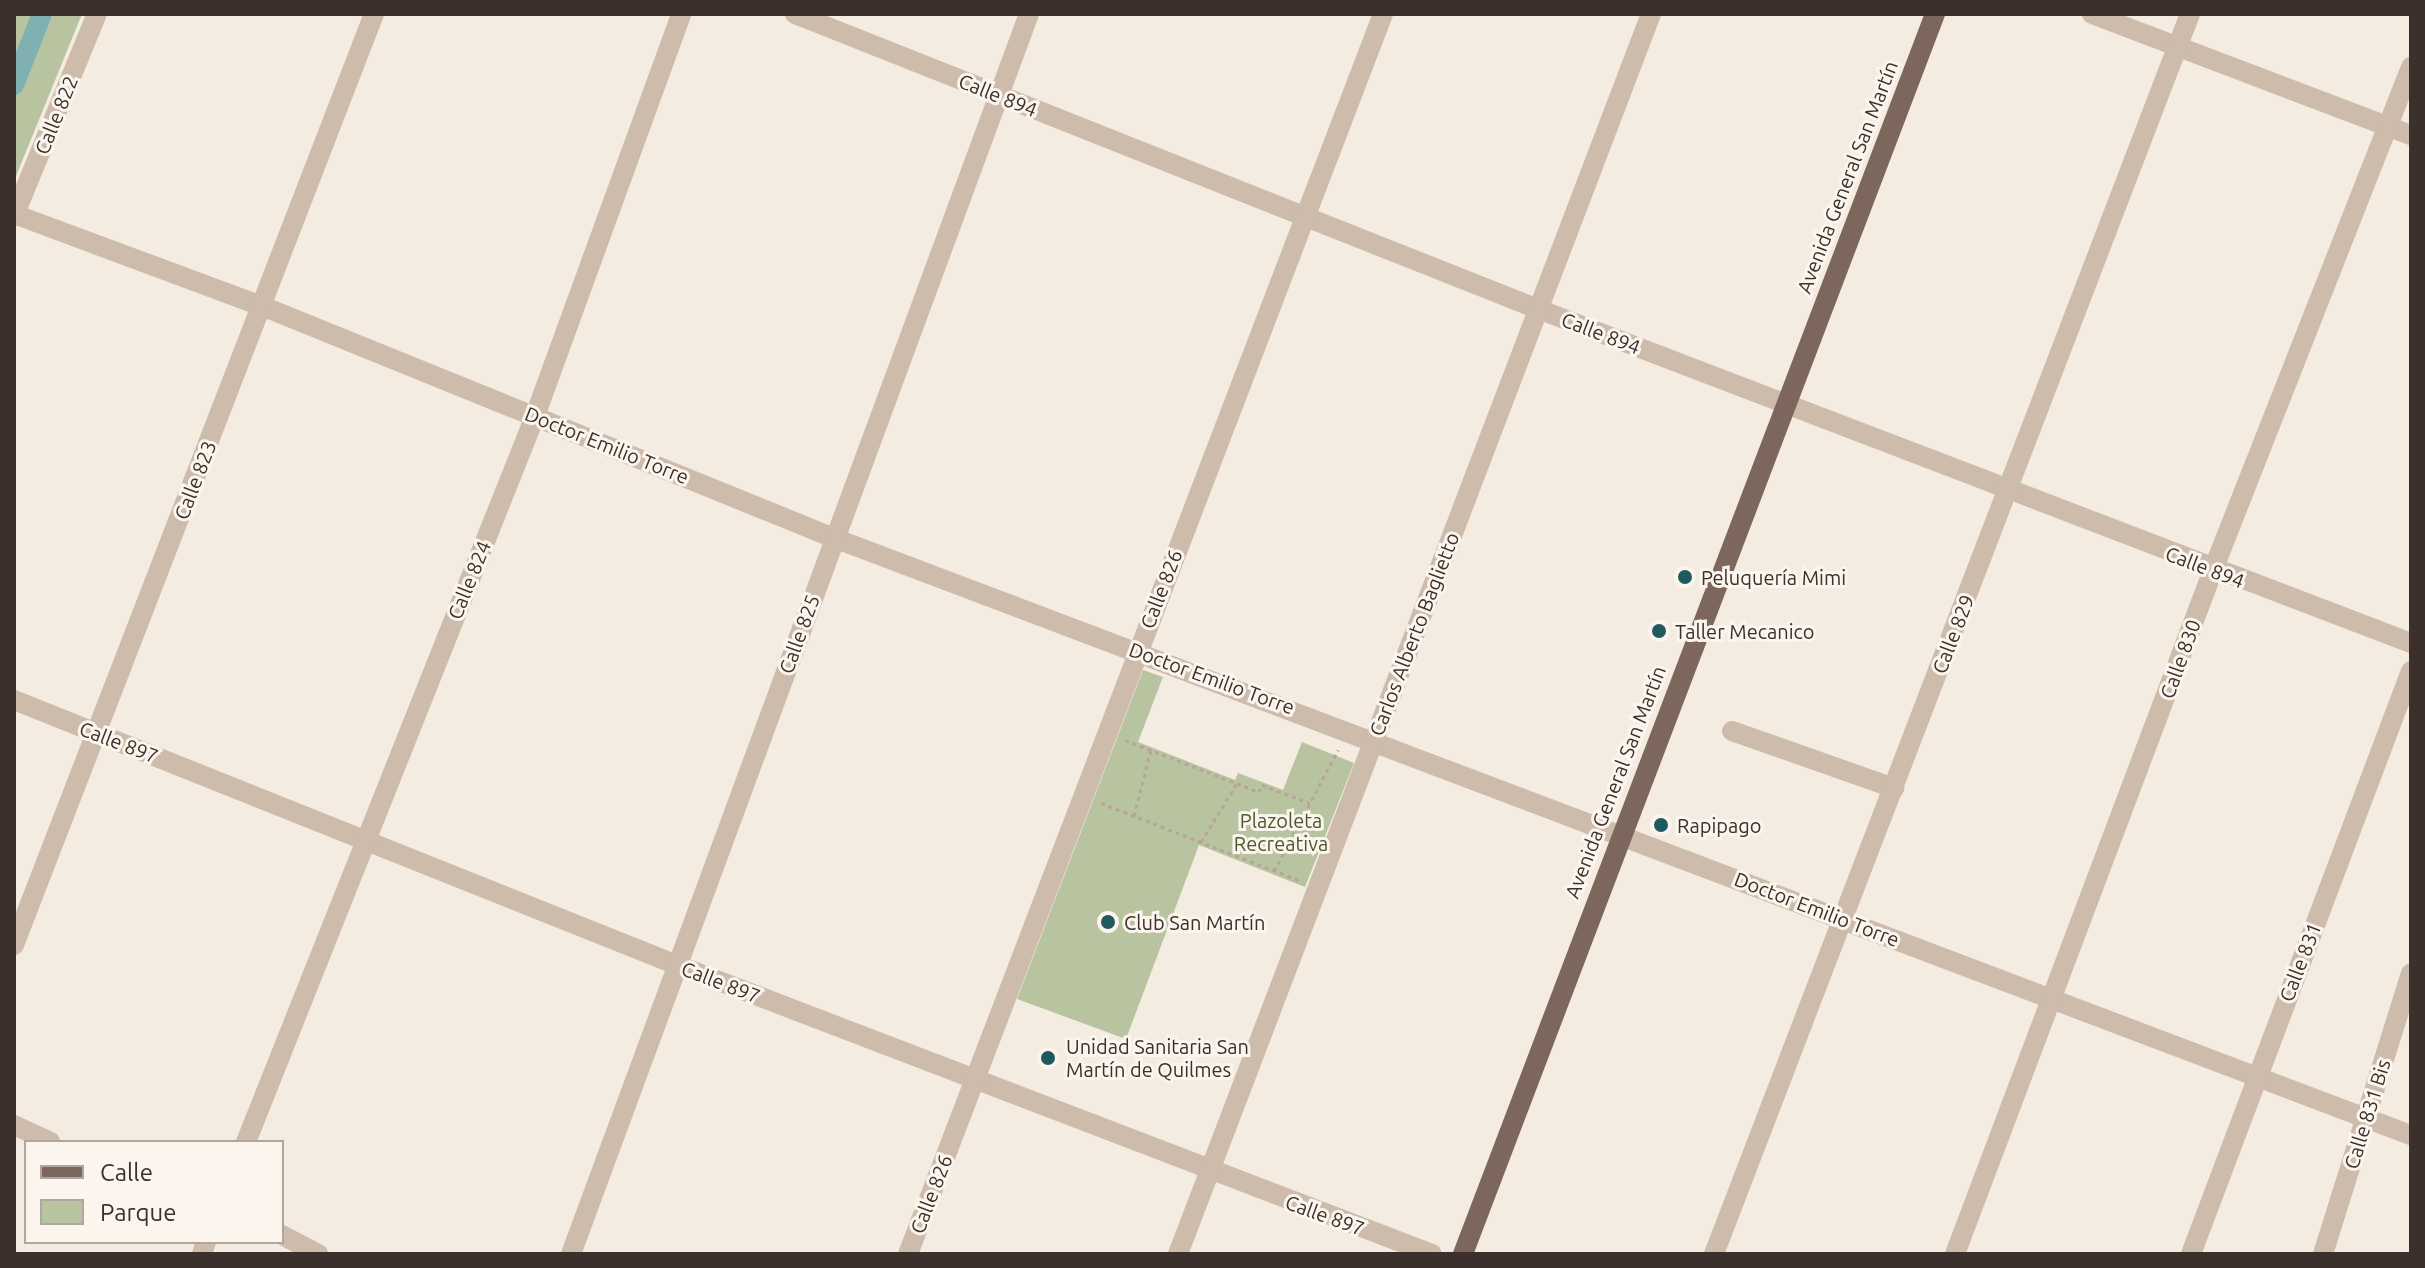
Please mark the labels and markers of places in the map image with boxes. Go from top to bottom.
place label: Peluquería Mimi [1701,565,1846,589]
marker: Peluquería Mimi [1676,568,1694,586]
place label: Taller Mecanico [1675,619,1814,643]
marker: Taller Mecanico [1650,622,1668,640]
place label: Rapipago [1677,813,1761,837]
marker: Rapipago [1652,816,1670,834]
place label: Club San Martín [1124,910,1265,934]
marker: Club San Martín [1099,913,1117,931]
place label: Unidad Sanitaria San Martín de Quilmes [1066,1034,1249,1081]
marker: Unidad Sanitaria San Martín de Quilmes [1037,1047,1059,1069]

